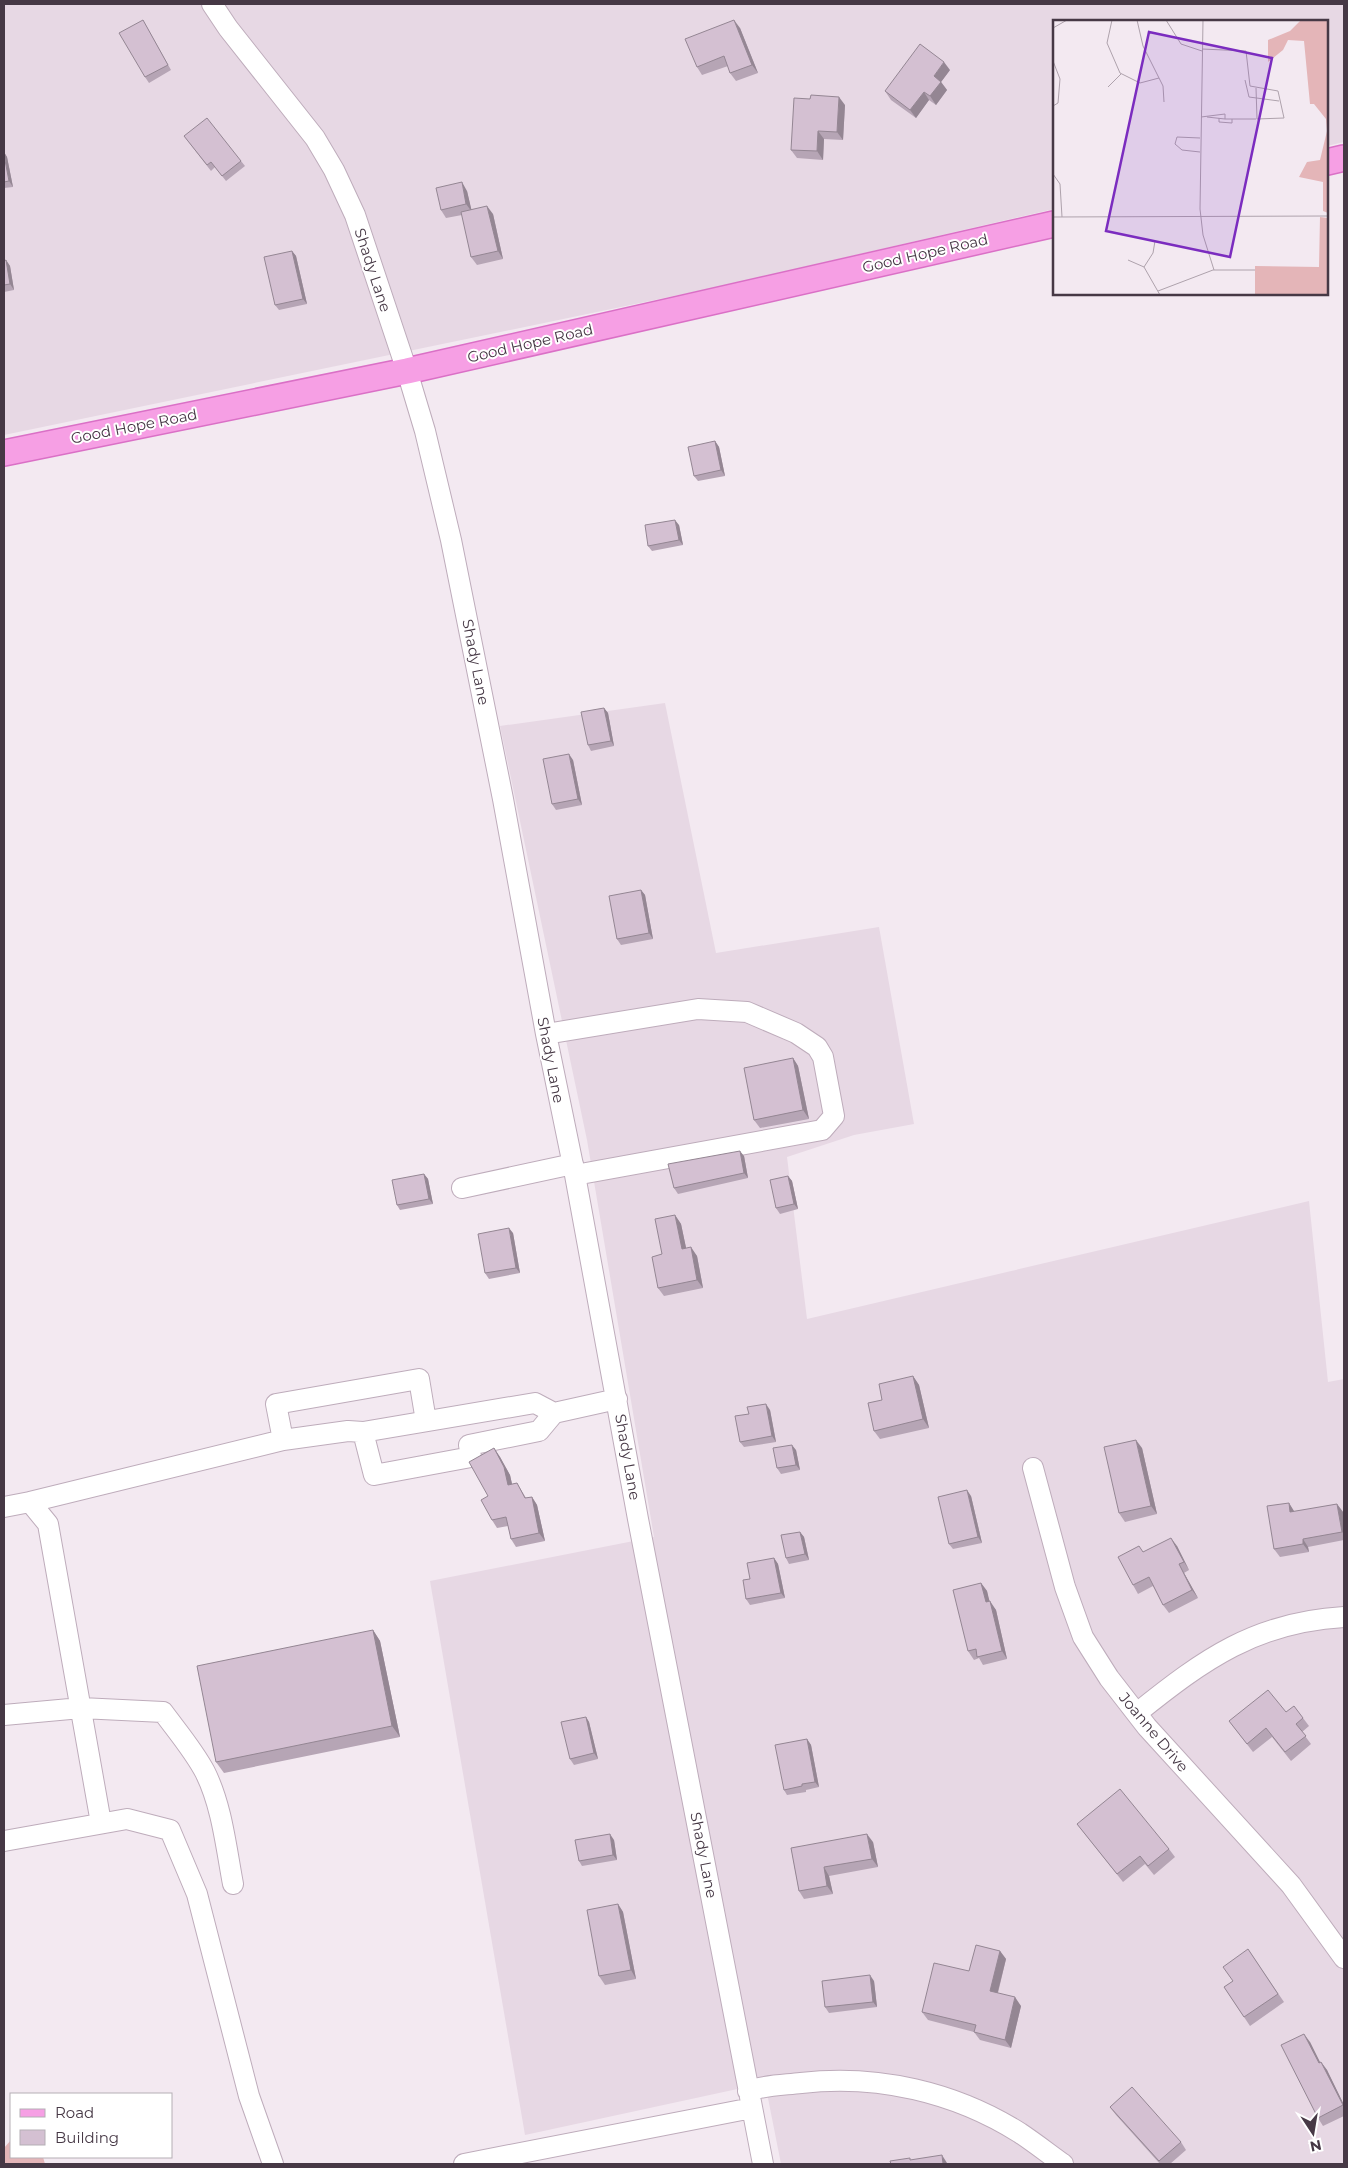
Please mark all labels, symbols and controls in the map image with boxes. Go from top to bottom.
inset map [1053,20,1328,295]
street label: Shady Lane [350,226,396,314]
street label: Good Hope Road [860,229,990,277]
street label: Good Hope Road [465,319,595,367]
street label: Good Hope Road [69,404,199,448]
street label: Shady Lane [458,617,494,707]
street label: Shady Lane [533,1015,569,1105]
street label: Shady Lane [611,1412,645,1502]
street label: Joanne Drive [1114,1687,1193,1776]
street label: Shady Lane [686,1810,722,1900]
legend [10,2093,172,2158]
text: Road [55,2103,94,2122]
north arrow [1288,2108,1338,2158]
text: Building [55,2128,119,2147]
text: N [1308,2136,1323,2156]

